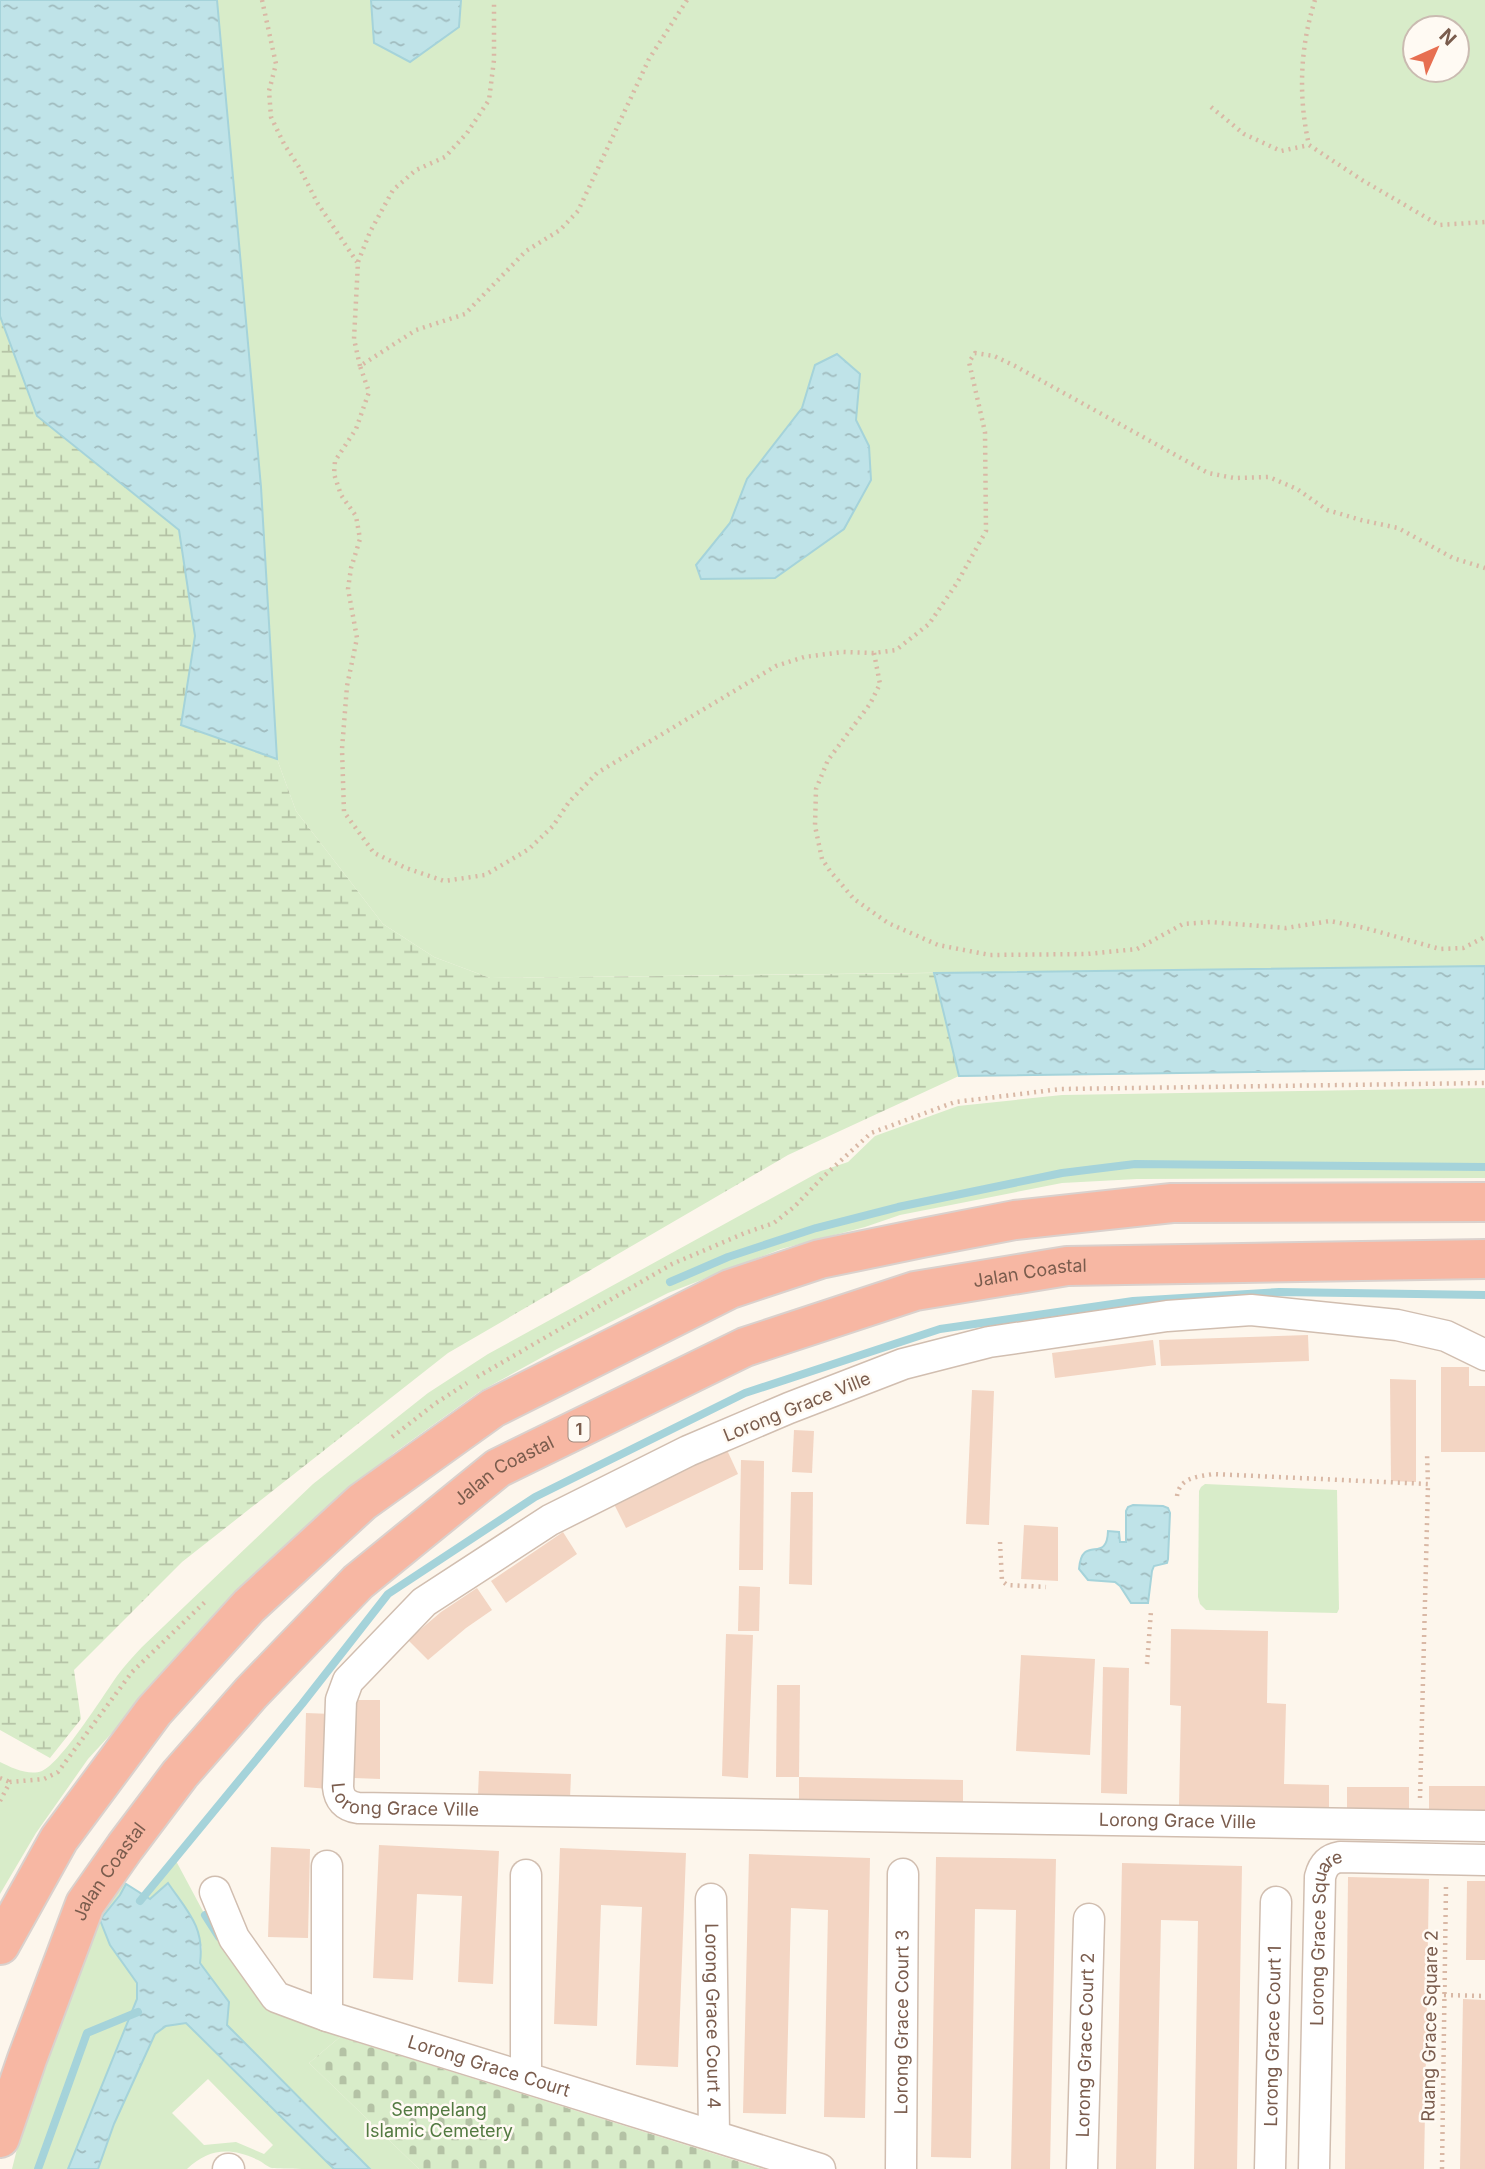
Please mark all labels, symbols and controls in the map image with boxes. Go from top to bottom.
north arrow [1401,14,1471,84]
text: N [1434,24,1461,51]
street label: Jalan Coastal [972,1255,1087,1291]
street label: Lorong Grace Ville [720,1367,874,1446]
road number: 1 [568,1416,590,1442]
street label: Jalan Coastal [449,1431,557,1510]
street label: Lorong Grace Ville [328,1782,479,1820]
street label: Lorong Grace Ville [1099,1809,1256,1832]
street label: Jalan Coastal [69,1818,150,1924]
street label: Lorong Grace Square [1306,1846,1344,2026]
street label: Lorong Grace Court 4 [701,1923,725,2109]
street label: Lorong Grace Court 3 [890,1929,913,2115]
street label: Ruang Grace Square 2 [1417,1930,1442,2122]
street label: Lorong Grace Court 1 [1260,1945,1285,2127]
street label: Lorong Grace Court 2 [1072,1952,1098,2138]
street label: Lorong Grace Court [405,2031,573,2101]
park label: Sempelang Islamic Cemetery [365,2099,513,2141]

